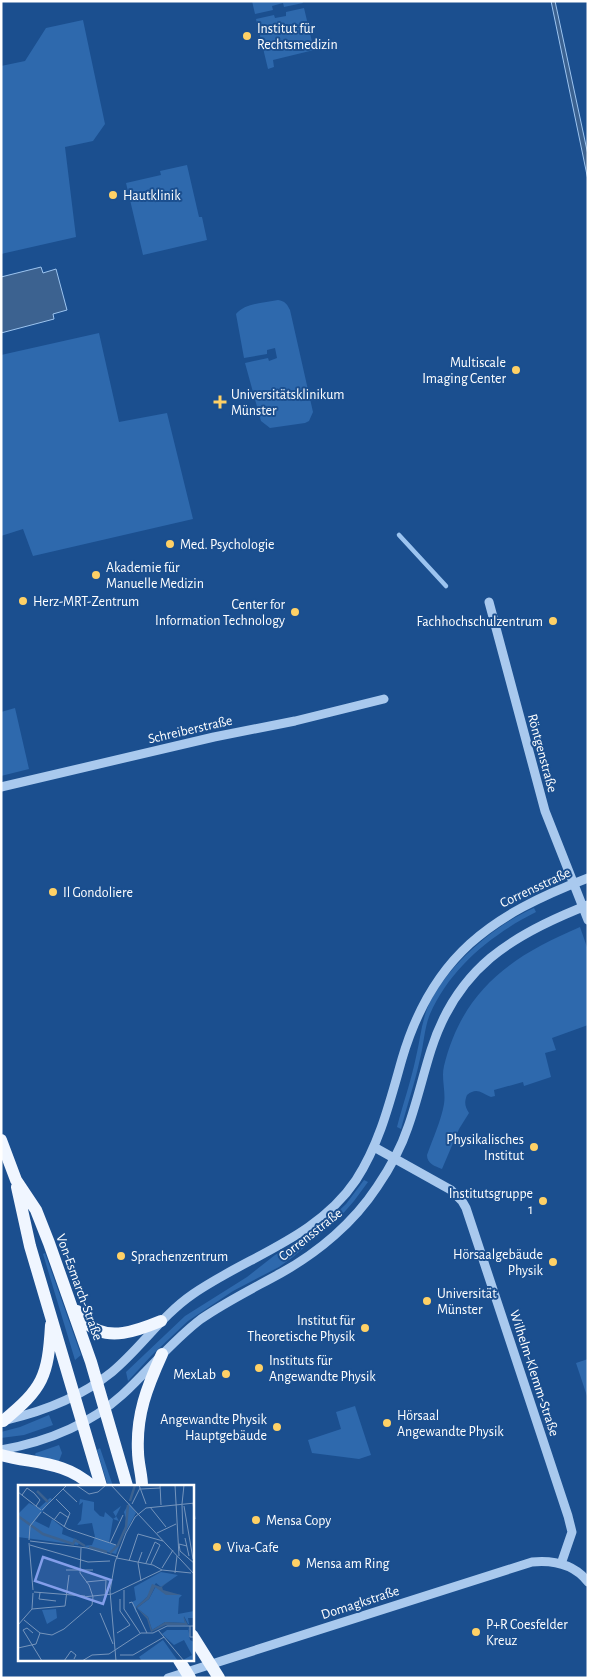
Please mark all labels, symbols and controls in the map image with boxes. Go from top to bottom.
place label: Institut für Rechtsmedizin [257,22,338,52]
marker: Institut für Rechtsmedizin [241,30,253,42]
marker: Hautklinik [107,189,119,201]
place label: Hautklinik [123,189,181,203]
place label: Multiscale Imaging Center [422,356,506,386]
marker: Multiscale Imaging Center [510,364,522,376]
place label: Universitätsklinikum Münster [231,388,344,418]
marker: Universitätsklinikum Münster [213,395,227,409]
marker: Med. Psychologie [164,538,176,550]
place label: Med. Psychologie [180,538,275,552]
place label: Akademie für Manuelle Medizin [106,561,204,591]
marker: Akademie für Manuelle Medizin [90,569,102,581]
marker: Herz-MRT-Zentrum [17,595,29,607]
place label: Herz-MRT-Zentrum [33,595,139,609]
place label: Center for Information Technology [155,598,285,628]
marker: Center for Information Technology [289,606,301,618]
place label: Fachhochschulzentrum [416,615,543,629]
marker: Fachhochschulzentrum [547,615,559,627]
street label: Schreiberstraße [147,713,234,746]
street label: Röntgenstraße [525,713,559,794]
street label: Corrensstraße [498,865,573,910]
marker: Il Gondoliere [47,886,59,898]
place label: Il Gondoliere [63,886,133,900]
place label: Physikalisches Institut [446,1133,525,1163]
marker: Physikalisches Institut [528,1141,540,1153]
place label: Institutsgruppe 1 [449,1187,533,1217]
marker: Institutsgruppe 1 [537,1195,549,1207]
street label: Corrensstraße [276,1206,345,1264]
street label: Von-Esmarch-Straße [53,1232,105,1342]
place label: Hörsaalgebäude Physik [453,1248,544,1278]
marker: Sprachenzentrum [115,1250,127,1262]
place label: Sprachenzentrum [131,1250,228,1264]
marker: Hörsaalgebäude Physik [547,1256,559,1268]
place label: Universität Münster [437,1287,497,1317]
marker: Universität Münster [421,1295,433,1307]
street label: Wilhelm-Klemm-Straße [507,1308,561,1438]
place label: Institut für Theoretische Physik [247,1314,356,1344]
marker: Institut für Theoretische Physik [359,1322,371,1334]
place label: Instituts für Angewandte Physik [269,1354,376,1384]
marker: Instituts für Angewandte Physik [253,1362,265,1374]
place label: MexLab [173,1368,216,1382]
marker: MexLab [220,1368,232,1380]
place label: Hörsaal Angewandte Physik [397,1409,504,1439]
place label: Angewandte Physik Hauptgebäude [160,1413,268,1443]
marker: Hörsaal Angewandte Physik [381,1417,393,1429]
marker: Angewandte Physik Hauptgebäude [271,1421,283,1433]
inset map [18,1485,194,1662]
marker: Mensa Copy [250,1514,262,1526]
place label: Mensa Copy [266,1514,331,1528]
marker: Viva-Cafe [211,1541,223,1553]
place label: Viva-Cafe [227,1541,279,1555]
marker: Mensa am Ring [290,1557,302,1569]
place label: Mensa am Ring [306,1557,390,1571]
street label: Domagkstraße [319,1584,401,1622]
place label: P+R Coesfelder Kreuz [486,1618,568,1648]
marker: P+R Coesfelder Kreuz [470,1626,482,1638]

